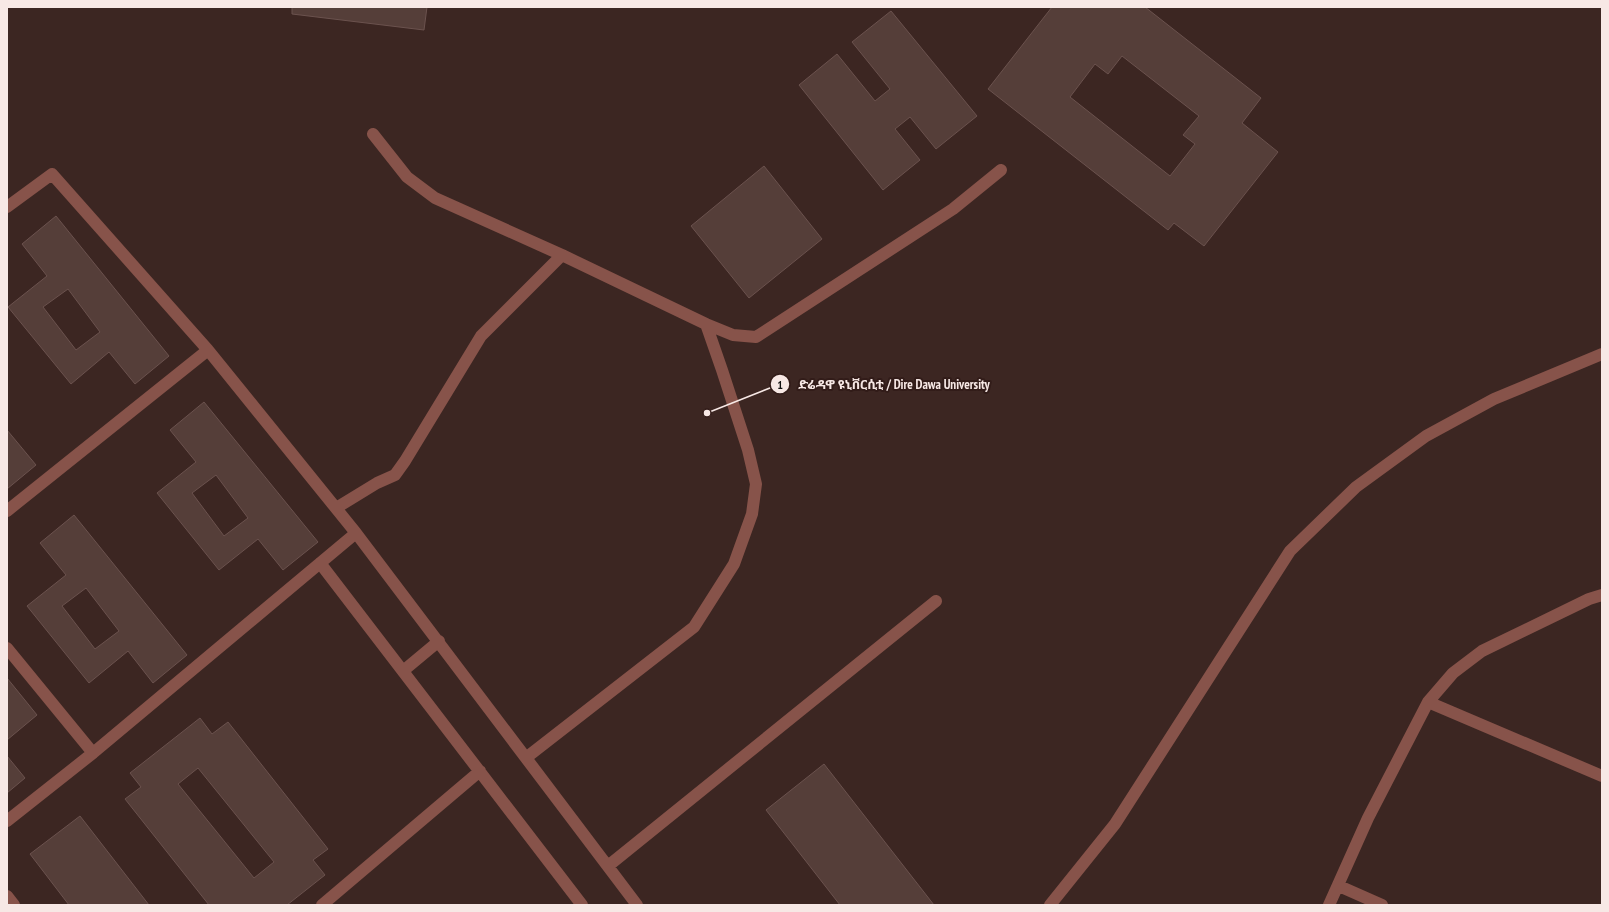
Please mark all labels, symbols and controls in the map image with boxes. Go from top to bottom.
callout: ድሬዳዋ ዩኒቨርሲቲ / Dire Dawa University [770,372,997,397]
text: ድሬዳዋ ዩኒቨርሲቲ / Dire Dawa University [798,376,991,393]
text: 1 [777,377,783,392]

